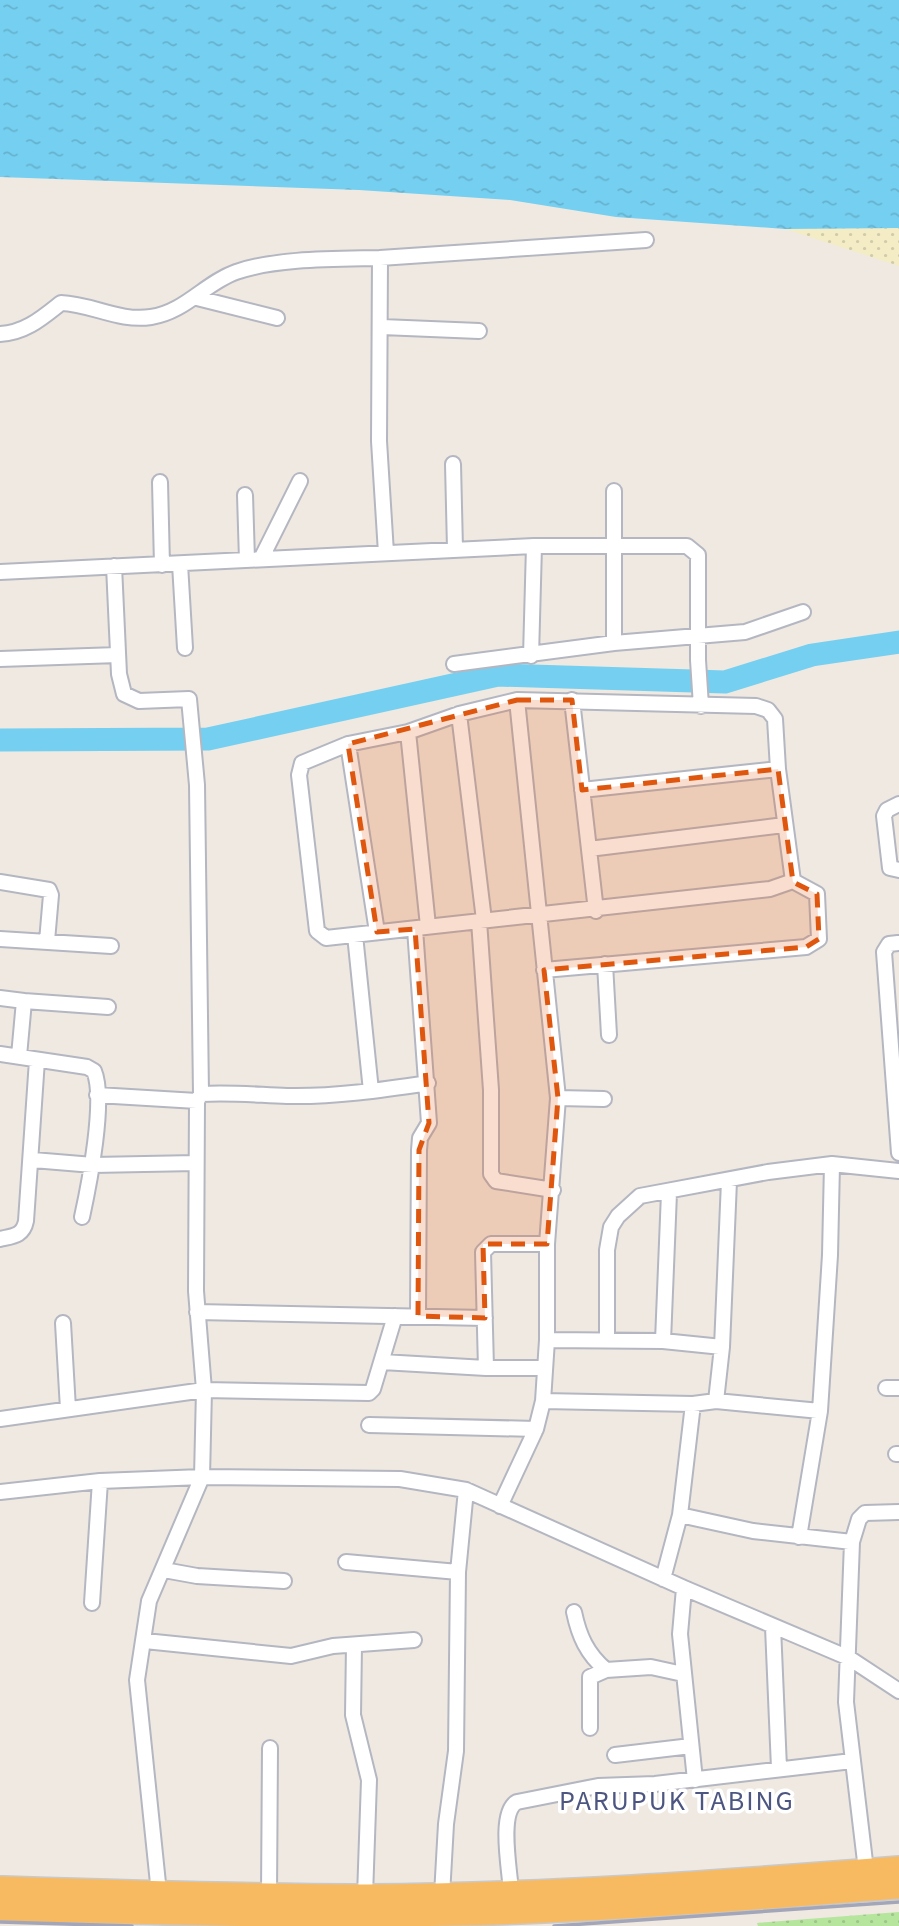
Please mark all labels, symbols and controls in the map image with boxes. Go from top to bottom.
district label: PARUPUK TABING [559,1781,795,1821]

